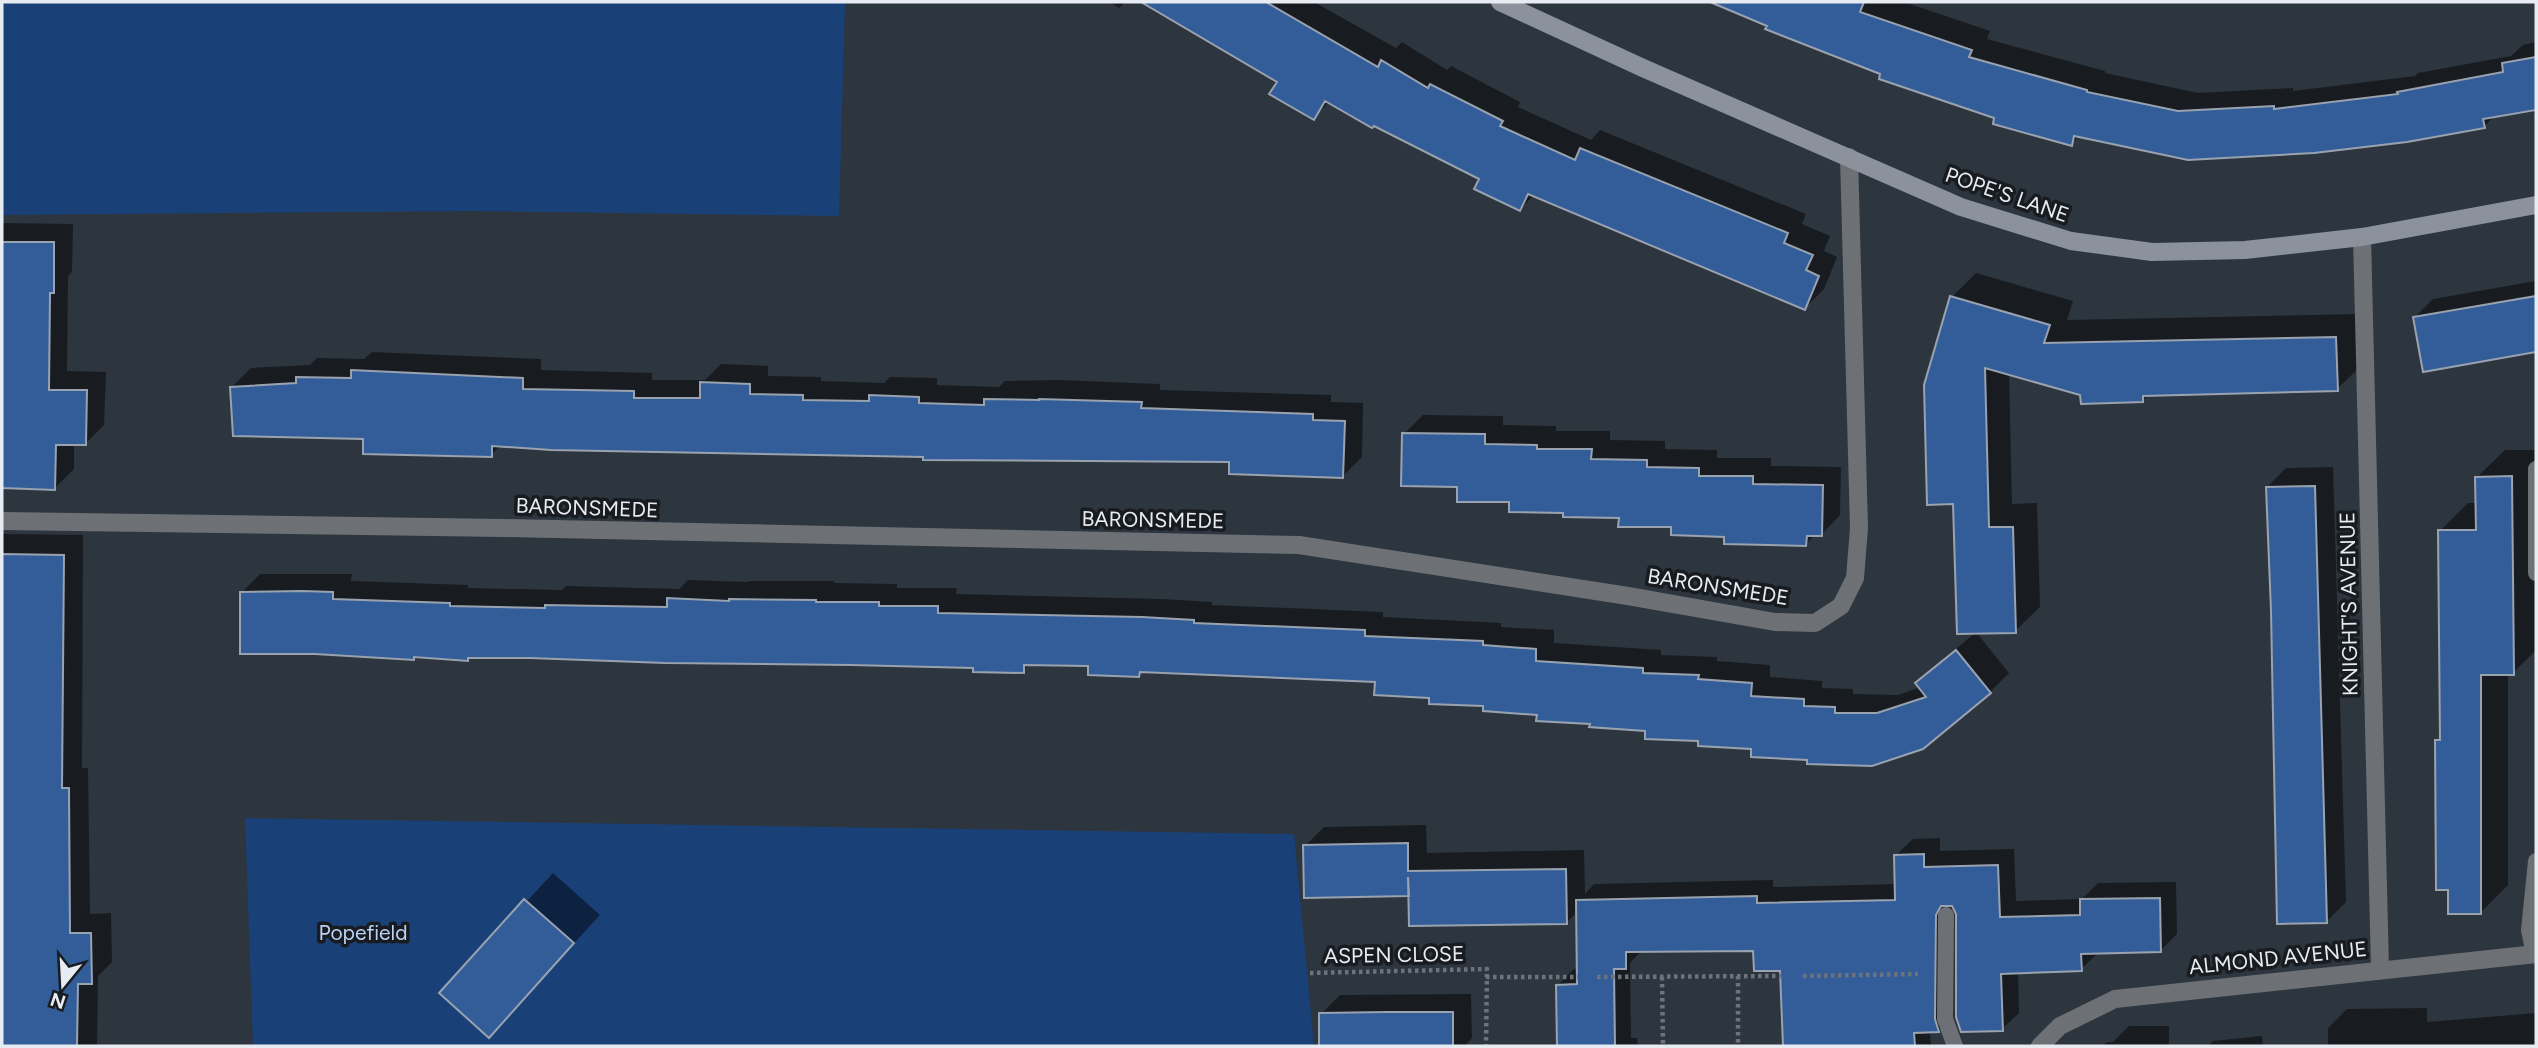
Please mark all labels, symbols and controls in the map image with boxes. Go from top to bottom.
street label: POPE'S LANE [1942,162,2072,227]
street label: BARONSMEDE [515,493,659,522]
street label: BARONSMEDE [1081,506,1225,533]
street label: KNIGHT'S AVENUE [2334,512,2363,696]
street label: BARONSMEDE [1646,563,1791,610]
park label: Popefield [318,920,408,945]
street label: ALMOND AVENUE [2188,936,2368,979]
street label: ASPEN CLOSE [1324,941,1464,968]
north arrow [28,950,98,1020]
text: N [47,987,68,1014]

